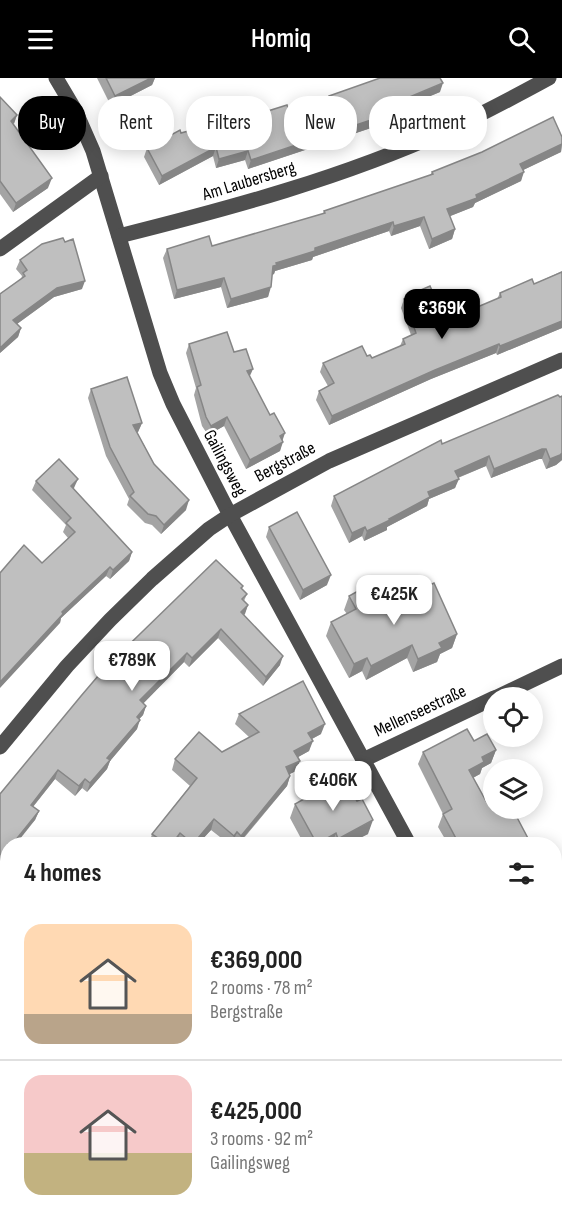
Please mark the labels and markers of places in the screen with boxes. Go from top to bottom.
pin: €369K [400,289,484,340]
pin: €425K [352,575,436,626]
pin: €789K [90,641,174,692]
pin: €406K [291,761,375,812]

